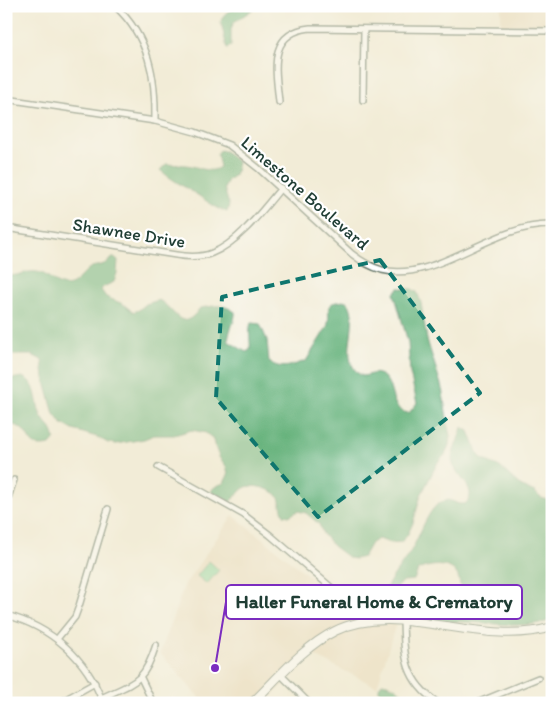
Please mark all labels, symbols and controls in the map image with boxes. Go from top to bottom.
street label: Limestone Boulevard [236,131,374,255]
street label: Shawnee Drive [71,213,187,253]
callout: Haller Funeral Home & Crematory [226,585,522,619]
text: Haller Funeral Home & Crematory [236,590,513,613]

